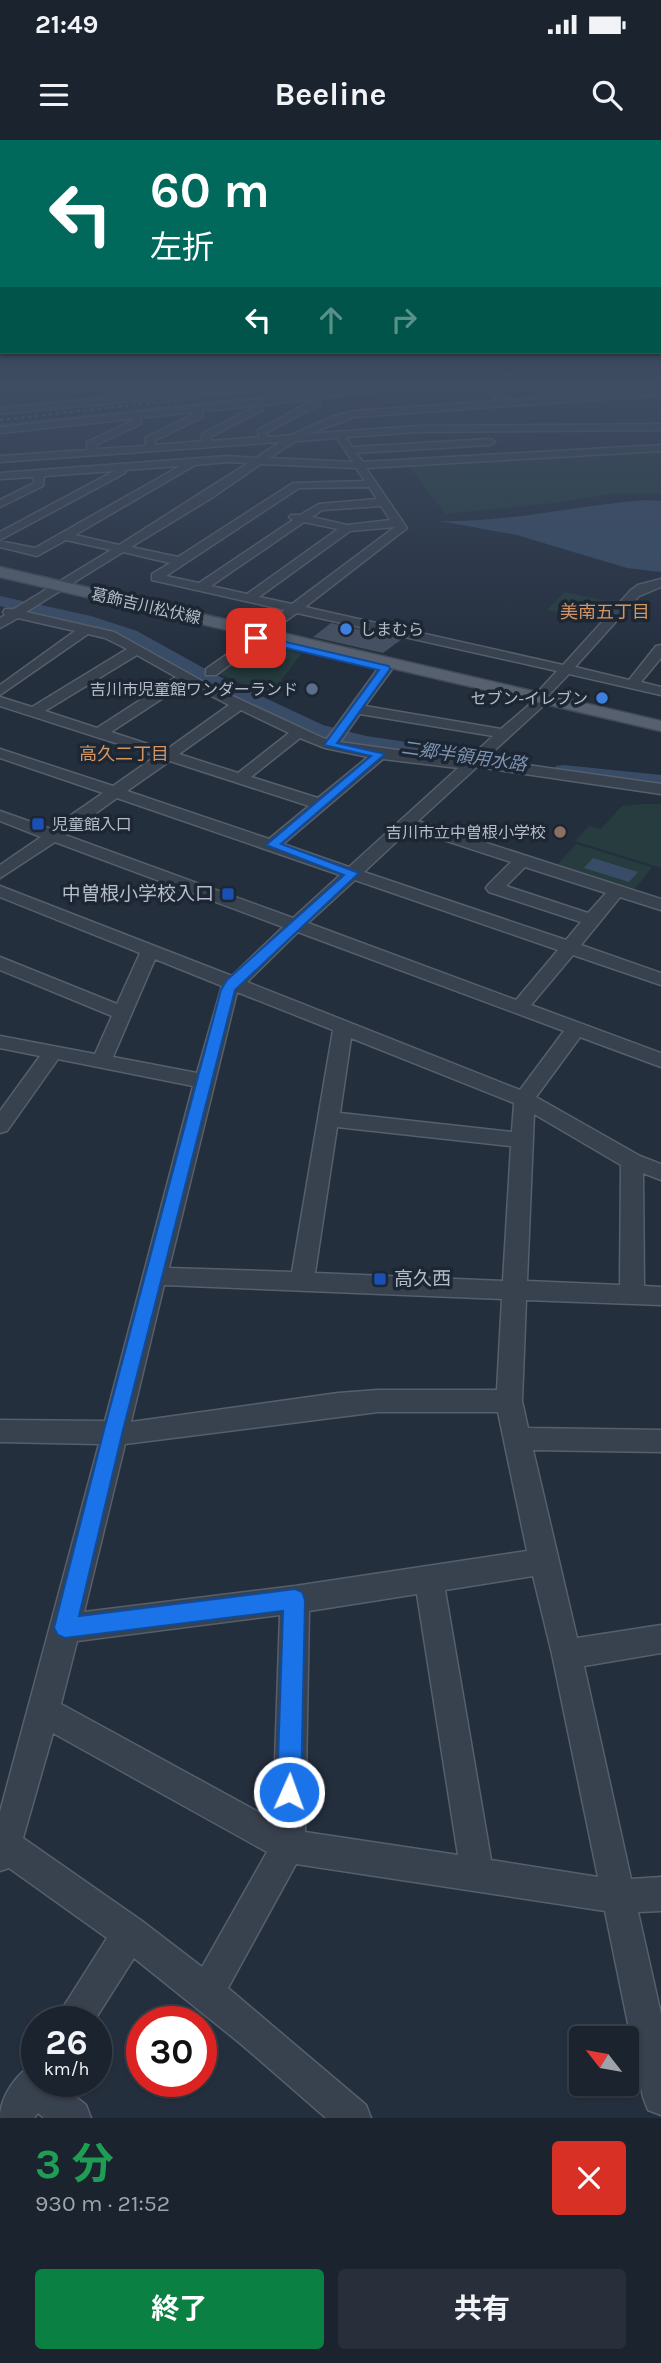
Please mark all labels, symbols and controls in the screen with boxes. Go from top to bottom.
text: 21:49 [35,9,98,40]
icon: menu [35,76,73,114]
text: Beeline [275,76,386,113]
icon: search [588,76,626,114]
text: 60 m [150,162,270,219]
icon: left [35,168,126,259]
text: 左折 [150,229,214,266]
icon: left [239,301,277,339]
icon: ahead [312,301,350,339]
icon: right [385,301,423,339]
street label: 葛飾吉川松伏線 [89,584,203,628]
district label: 美南五丁目 [560,601,650,623]
pin [226,608,286,668]
icon: arrive [237,619,275,657]
place label: しまむら [360,620,424,639]
marker: しまむら [338,621,354,637]
place label: 吉川市児童館ワンダーランド [90,680,298,699]
marker: 吉川市児童館ワンダーランド [304,681,320,697]
place label: セブン-イレブン [470,689,588,708]
marker: セブン-イレブン [594,690,610,706]
water label: 二郷半領用水路 [400,736,530,776]
district label: 高久二丁目 [79,743,169,765]
place label: 児童館入口 [52,815,132,834]
marker: 児童館入口 [30,816,46,832]
place label: 吉川市立中曽根小学校 [386,823,546,842]
marker: 吉川市立中曽根小学校 [552,824,568,840]
place label: 中曽根小学校入口 [62,883,214,905]
marker: 中曽根小学校入口 [220,886,236,902]
place label: 高久西 [394,1268,451,1290]
marker: 高久西 [372,1271,388,1287]
position arrow [252,1755,326,1829]
speed limit sign: 30 [126,2006,217,2097]
text: 26 [45,2022,88,2063]
north arrow [569,2026,639,2096]
map controls [569,2026,639,2096]
text: km/h [44,2058,89,2080]
text: 3 分 [35,2139,114,2189]
button: close [552,2141,626,2215]
text: 930 m · 21:52 [35,2190,170,2217]
button: 終了 [35,2269,324,2349]
button: 共有 [338,2269,626,2349]

